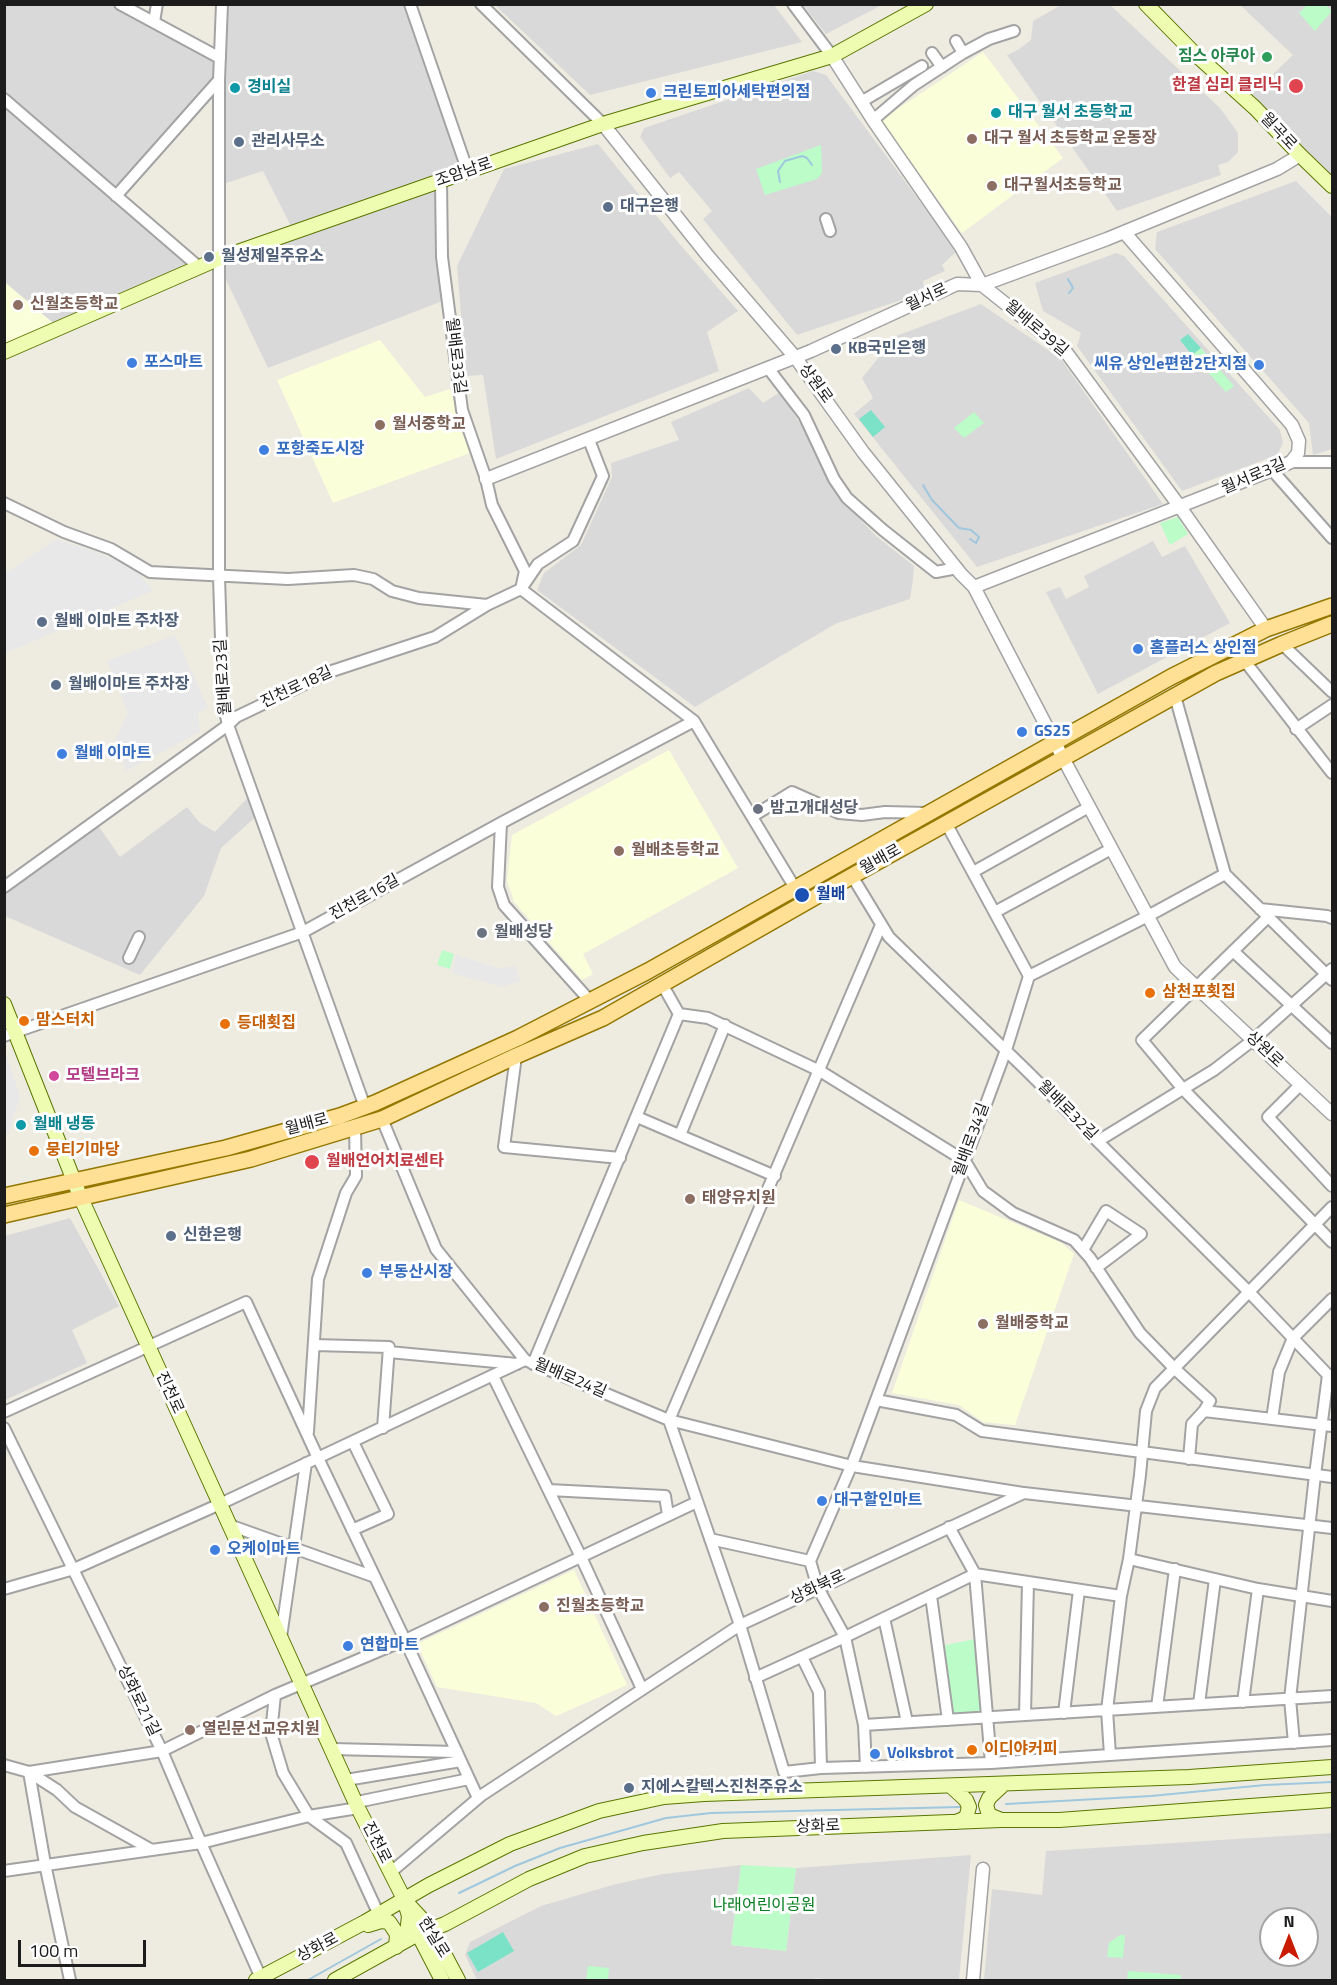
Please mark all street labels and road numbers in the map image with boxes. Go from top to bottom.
street label: 월곡로 [1256,109,1300,155]
street label: 조암남로 [433,154,495,192]
street label: 월서로 [903,280,951,316]
street label: 월배로39길 [1000,297,1072,361]
street label: 월배로33길 [441,317,469,395]
street label: 상원로 [794,360,836,408]
street label: 월서로3길 [1219,455,1289,499]
street label: 월배로23길 [212,638,236,716]
street label: 진천로18길 [258,663,336,713]
street label: 월배로 [857,841,905,879]
street label: 진천로16길 [327,871,403,925]
street label: 상원로 [1241,1028,1287,1072]
street label: 월배로32길 [1033,1077,1101,1145]
street label: 월배로34길 [950,1101,994,1179]
street label: 월배로 [283,1110,331,1140]
street label: 월배로24길 [531,1355,609,1403]
street label: 진천로 [151,1369,187,1417]
street label: 상화북로 [787,1567,849,1609]
street label: 상화로21길 [113,1662,163,1740]
street label: 상화로 [796,1817,840,1837]
street label: 진천로 [357,1819,395,1867]
street label: 한실로 [413,1914,453,1962]
street label: 상화로 [294,1929,342,1967]

